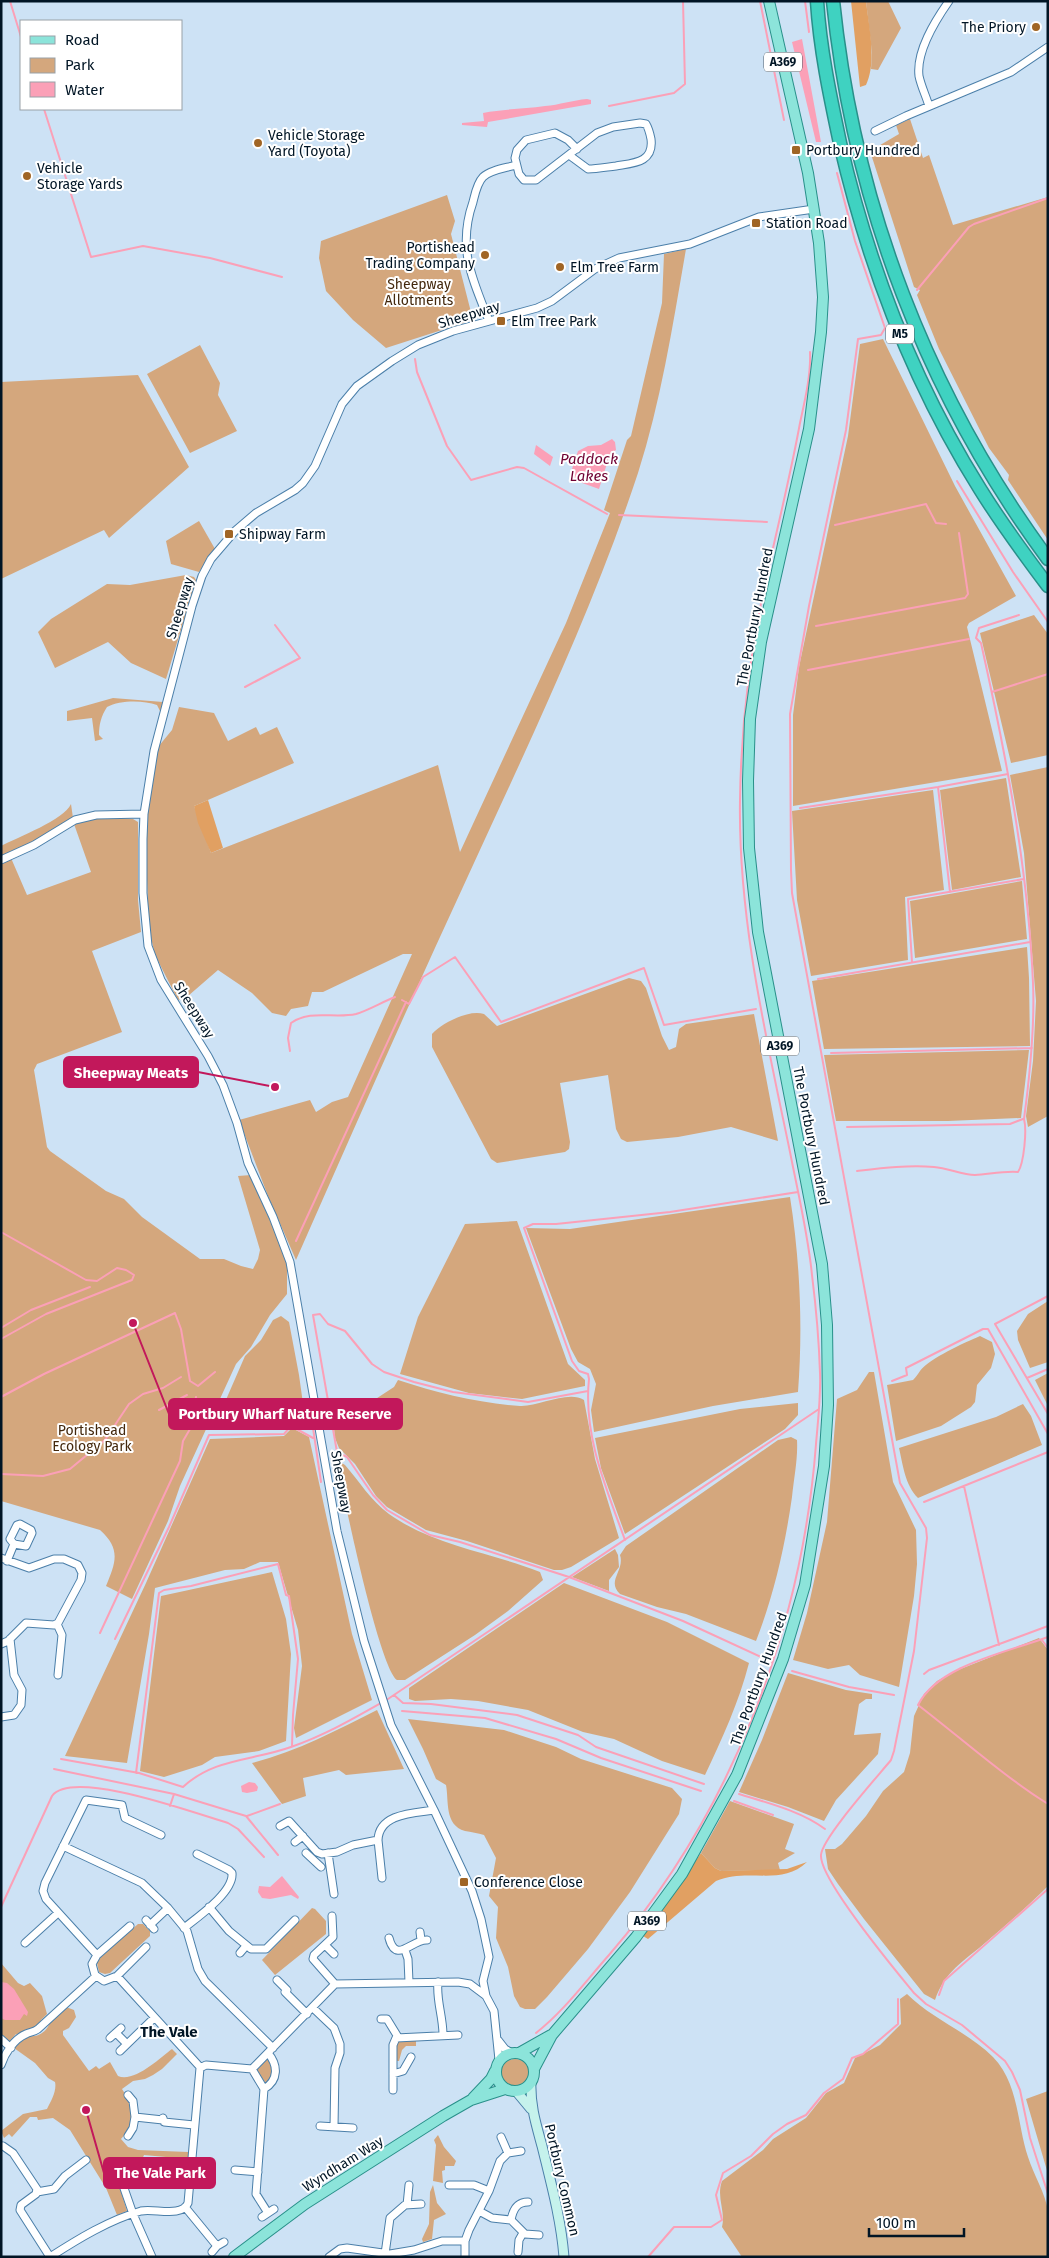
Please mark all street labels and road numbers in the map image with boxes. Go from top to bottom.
road number: A369 [764,52,802,72]
street label: Sheepway [436,298,502,332]
road number: M5 [886,324,914,344]
street label: The Portbury Hundred [733,546,777,688]
street label: Sheepway [163,575,197,641]
street label: Sheepway [170,979,218,1042]
road number: A369 [761,1036,799,1056]
street label: The Portbury Hundred [789,1065,833,1207]
street label: Sheepway [327,1449,355,1515]
street label: The Portbury Hundred [727,1610,791,1748]
road number: A369 [628,1912,666,1930]
street label: Portbury Common [541,2122,583,2238]
street label: Wyndham Way [299,2132,387,2196]

